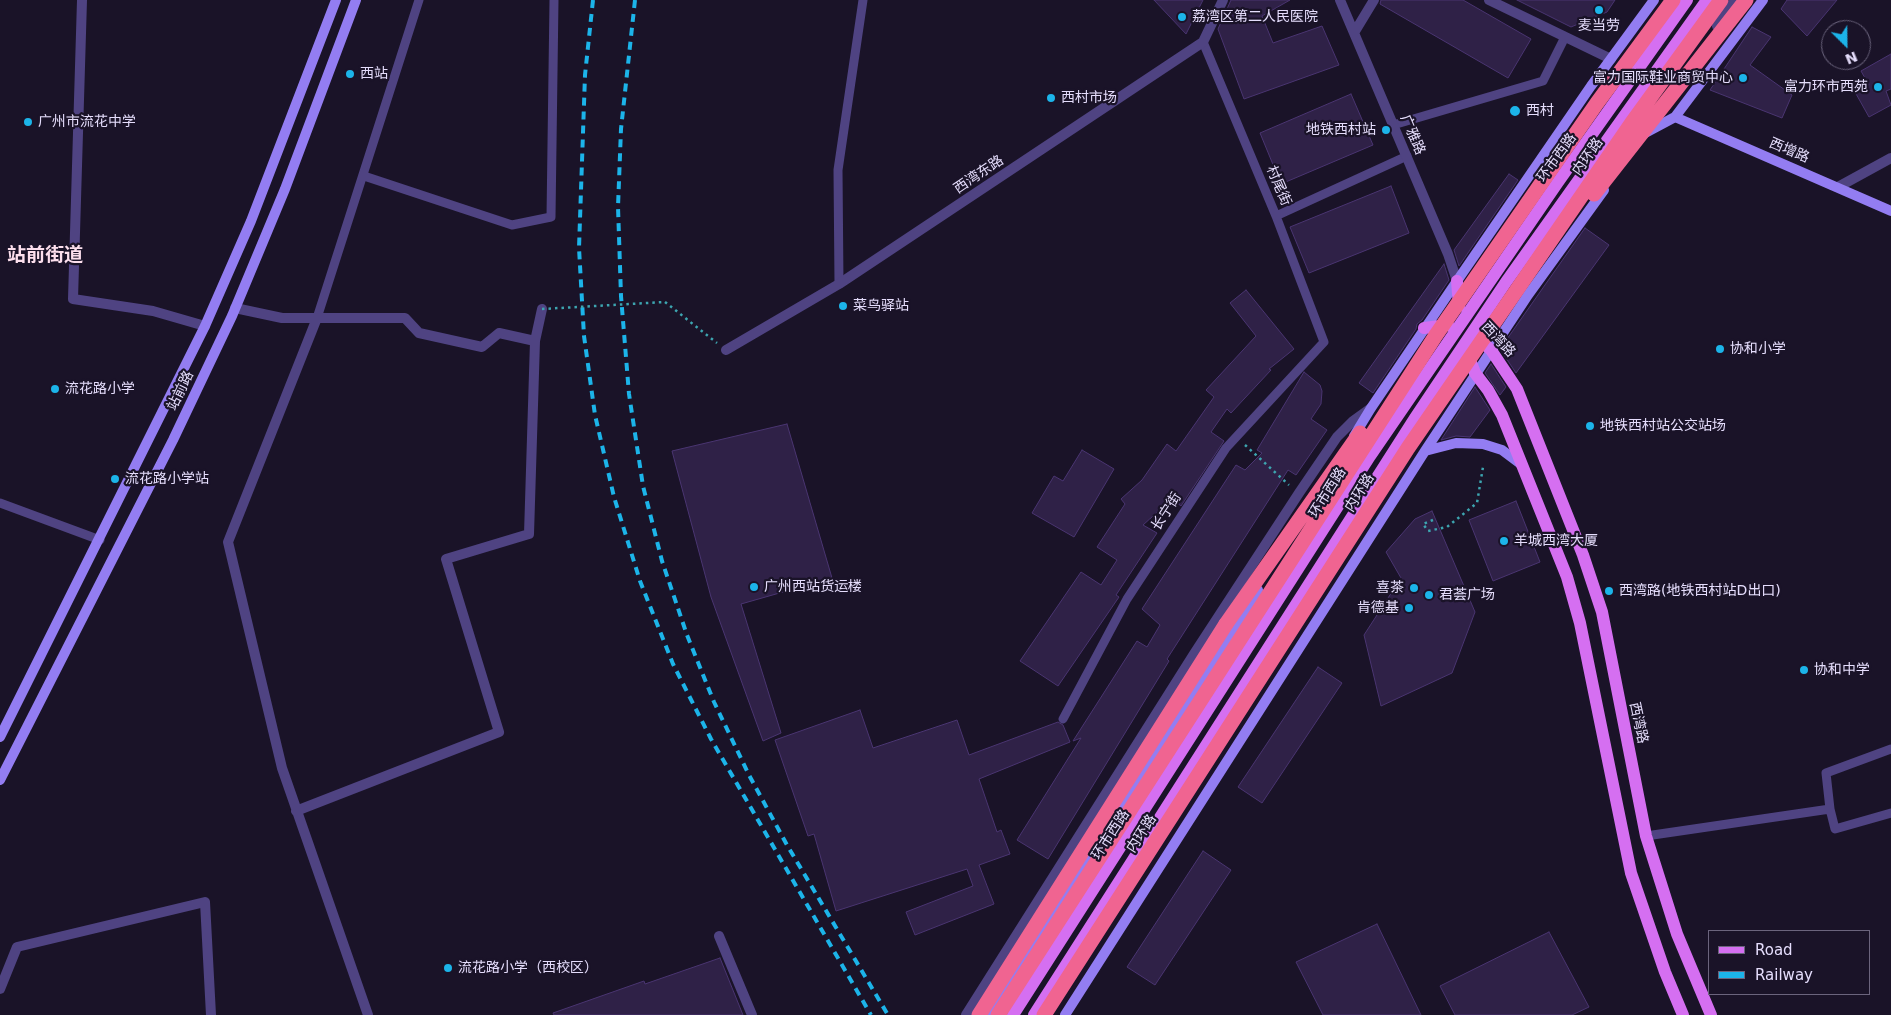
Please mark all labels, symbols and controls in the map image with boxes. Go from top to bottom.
marker: 麦当劳 [1593,4,1605,16]
place label: 荔湾区第二人民医院 [1192,9,1318,25]
marker: 荔湾区第二人民医院 [1176,11,1188,23]
place label: 麦当劳 [1578,18,1620,34]
north arrow [1821,20,1871,70]
text: N [1843,48,1860,68]
place label: 西站 [360,66,388,82]
marker: 西站 [344,68,356,80]
place label: 富力国际鞋业商贸中心 [1593,70,1733,86]
marker: 富力国际鞋业商贸中心 [1737,72,1749,84]
place label: 富力环市西苑 [1784,79,1868,95]
marker: 富力环市西苑 [1872,81,1884,93]
place label: 西村市场 [1061,90,1117,106]
marker: 西村市场 [1045,92,1057,104]
place label: 西村 [1526,103,1554,119]
marker: 西村 [1508,104,1522,118]
street label: 广雅路 [1396,112,1428,158]
place label: 广州市流花中学 [38,114,136,130]
marker: 广州市流花中学 [22,116,34,128]
place label: 地铁西村站 [1306,122,1376,138]
marker: 地铁西村站 [1380,124,1392,136]
street label: 环市西路 [1534,130,1580,186]
street label: 内环路 [1569,135,1607,179]
street label: 西增路 [1766,135,1812,167]
street label: 西湾东路 [951,152,1007,198]
street label: 村尾街 [1262,163,1294,209]
district label: 站前街道 [7,245,83,267]
place label: 菜鸟驿站 [853,298,909,314]
marker: 菜鸟驿站 [837,300,849,312]
street label: 西湾路 [1478,319,1518,361]
place label: 协和小学 [1730,341,1786,357]
marker: 协和小学 [1714,343,1726,355]
street label: 站前路 [164,368,198,414]
place label: 流花路小学 [65,381,135,397]
marker: 流花路小学 [49,383,61,395]
place label: 地铁西村站公交站场 [1600,418,1726,434]
marker: 地铁西村站公交站场 [1584,420,1596,432]
street label: 环市西路 [1306,465,1350,521]
place label: 流花路小学站 [125,471,209,487]
street label: 内环路 [1342,471,1378,515]
marker: 流花路小学站 [109,473,121,485]
street label: 长宁街 [1149,490,1185,534]
place label: 羊城西湾大厦 [1514,533,1598,549]
marker: 羊城西湾大厦 [1498,535,1510,547]
place label: 广州西站货运楼 [764,579,862,595]
place label: 喜茶 [1376,580,1404,596]
marker: 广州西站货运楼 [748,581,760,593]
marker: 喜茶 [1408,582,1420,594]
place label: 西湾路(地铁西村站D出口) [1619,583,1781,599]
marker: 西湾路(地铁西村站D出口) [1603,585,1615,597]
place label: 君荟广场 [1439,587,1495,603]
marker: 君荟广场 [1423,589,1435,601]
place label: 肯德基 [1357,600,1399,616]
marker: 肯德基 [1403,602,1415,614]
place label: 协和中学 [1814,662,1870,678]
marker: 协和中学 [1798,664,1810,676]
street label: 西湾路 [1625,701,1651,745]
street label: 环市西路 [1089,807,1133,863]
street label: 内环路 [1124,812,1160,856]
legend [1708,930,1871,995]
text: Road [1755,941,1793,959]
place label: 流花路小学（西校区） [458,960,598,976]
marker: 流花路小学（西校区） [442,962,454,974]
text: Railway [1755,966,1813,984]

